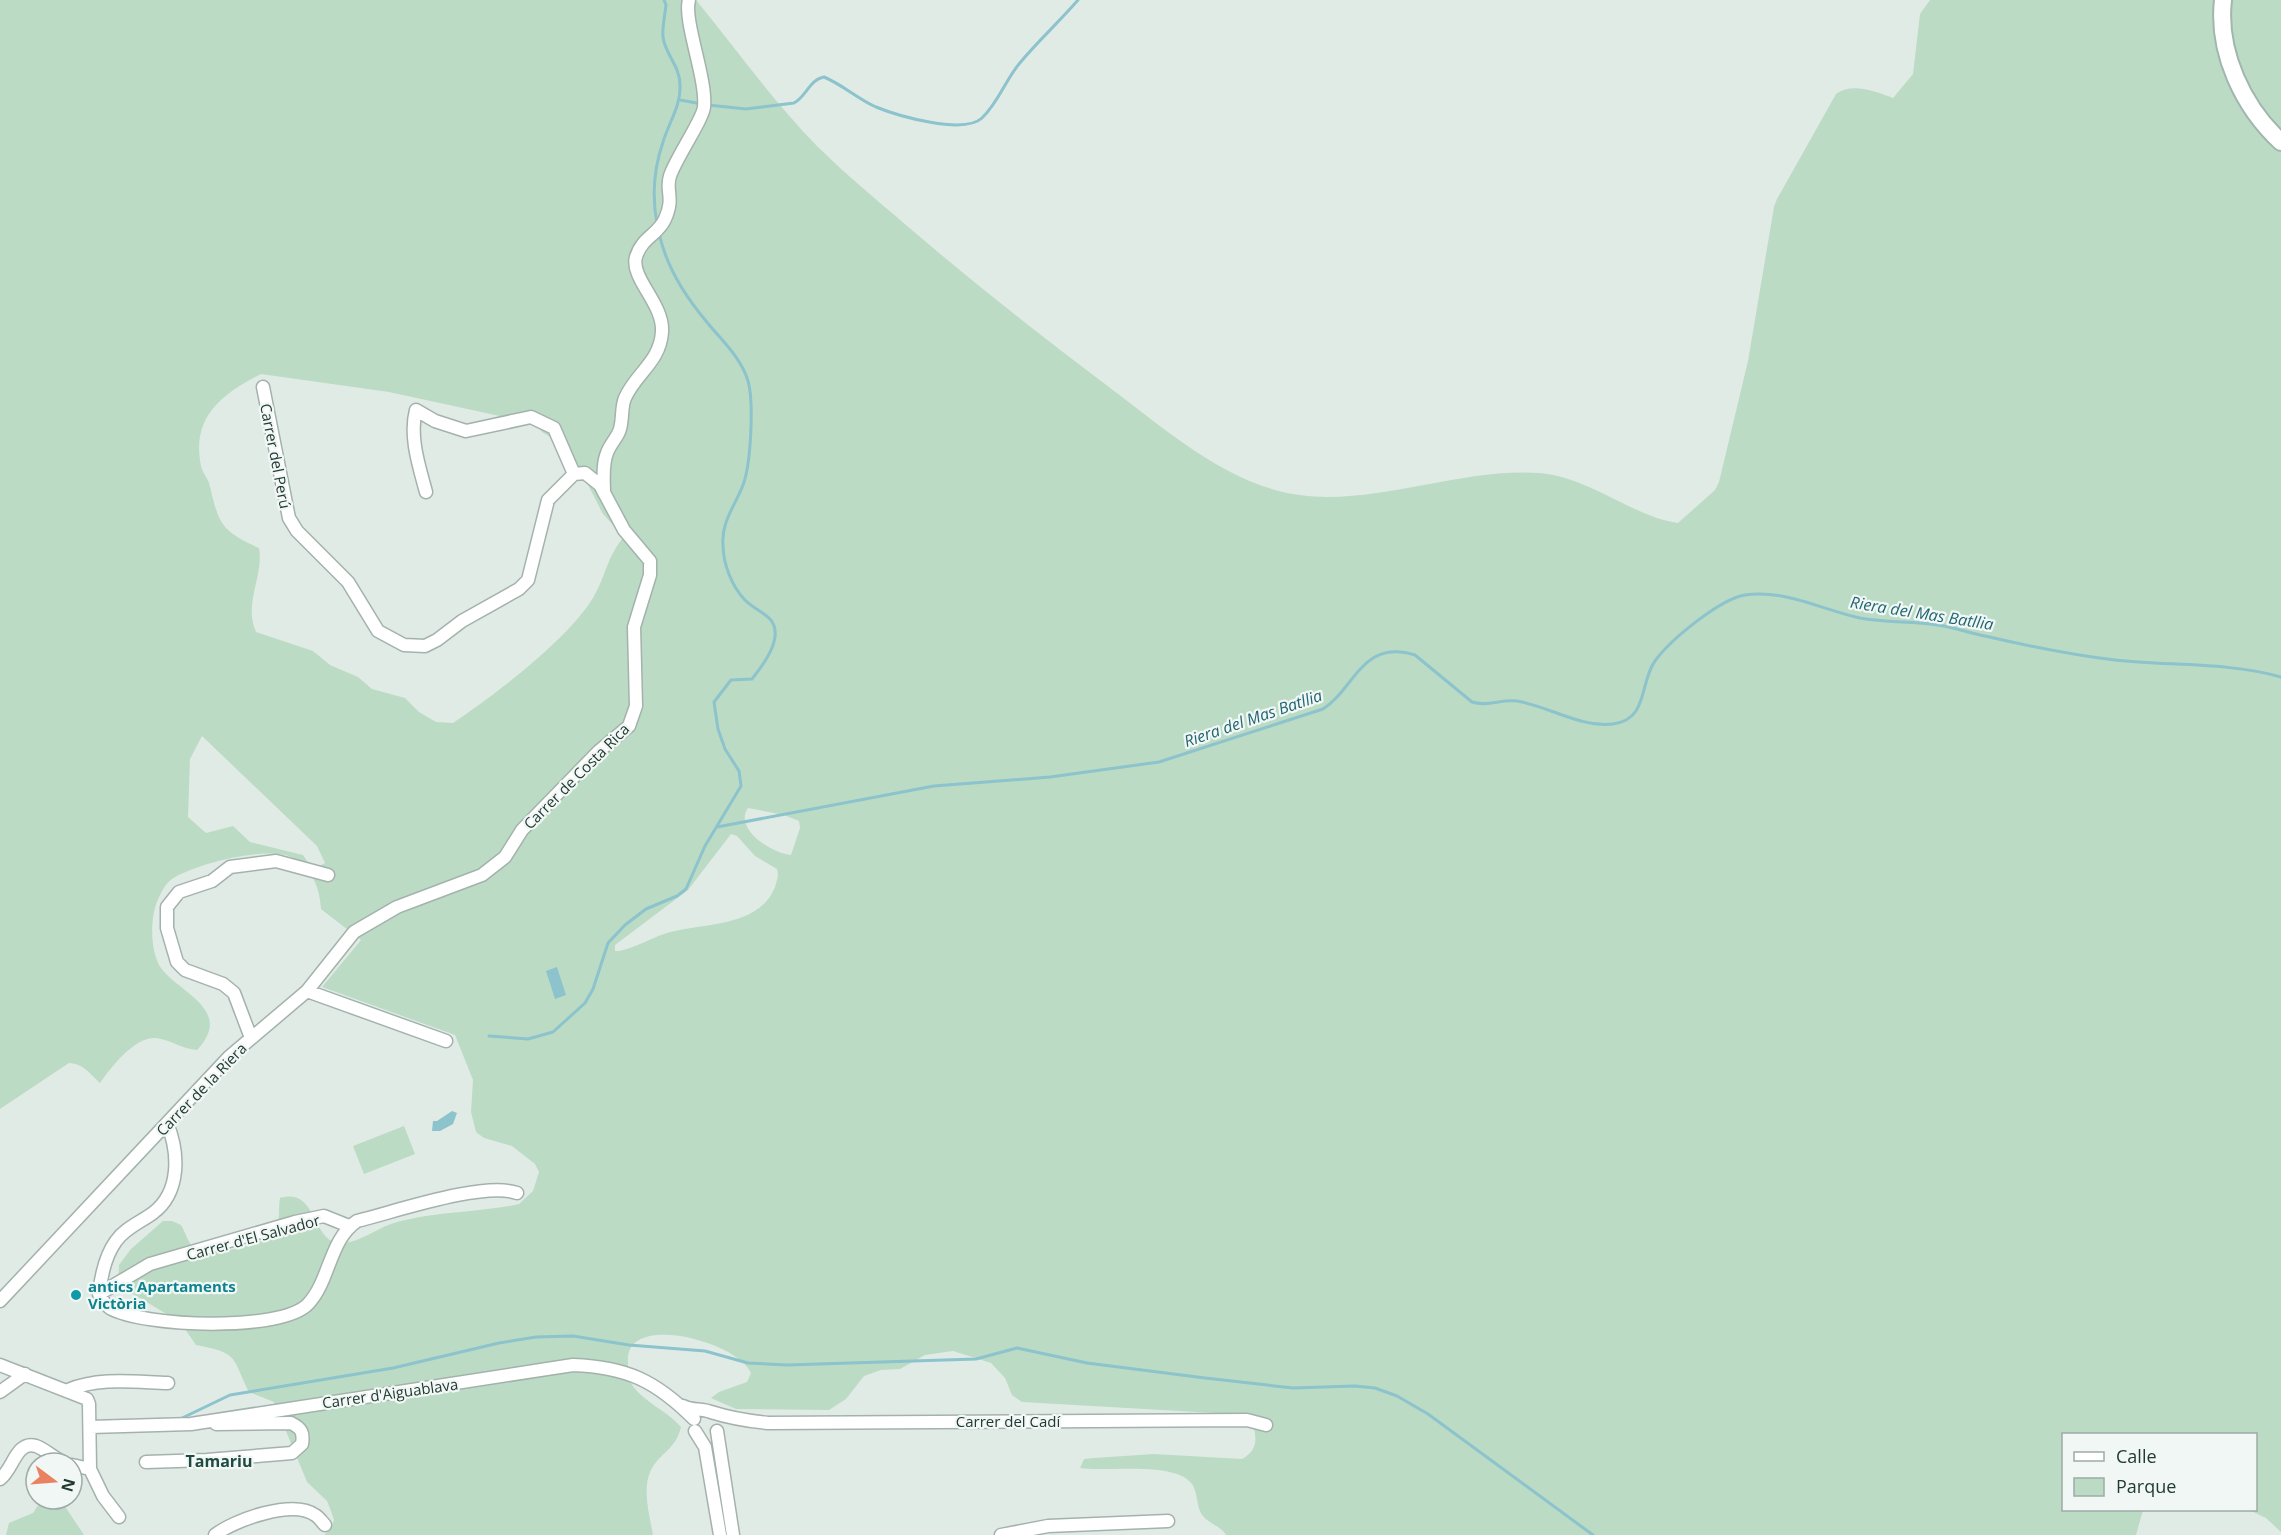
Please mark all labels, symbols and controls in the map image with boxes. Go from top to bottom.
street label: Carrer del Perú [256,402,296,510]
water label: Riera del Mas Batllia [1849,591,1995,635]
water label: Riera del Mas Batllia [1181,684,1325,752]
street label: Carrer de Costa Rica [519,719,633,833]
street label: Carrer de la Riera [151,1038,251,1140]
street label: Carrer d'El Salvador [184,1210,322,1264]
place label: antics Apartaments Victòria [88,1276,236,1313]
marker: antics Apartaments Victòria [69,1288,83,1302]
street label: Carrer d'Aiguablava [321,1374,459,1412]
street label: Carrer del Cadí [956,1411,1061,1431]
legend [2062,1433,2257,1511]
text: Calle [2116,1444,2157,1468]
district label: Tamariu [186,1450,252,1472]
north arrow [24,1451,84,1511]
text: Parque [2116,1474,2176,1498]
text: N [56,1476,81,1494]

